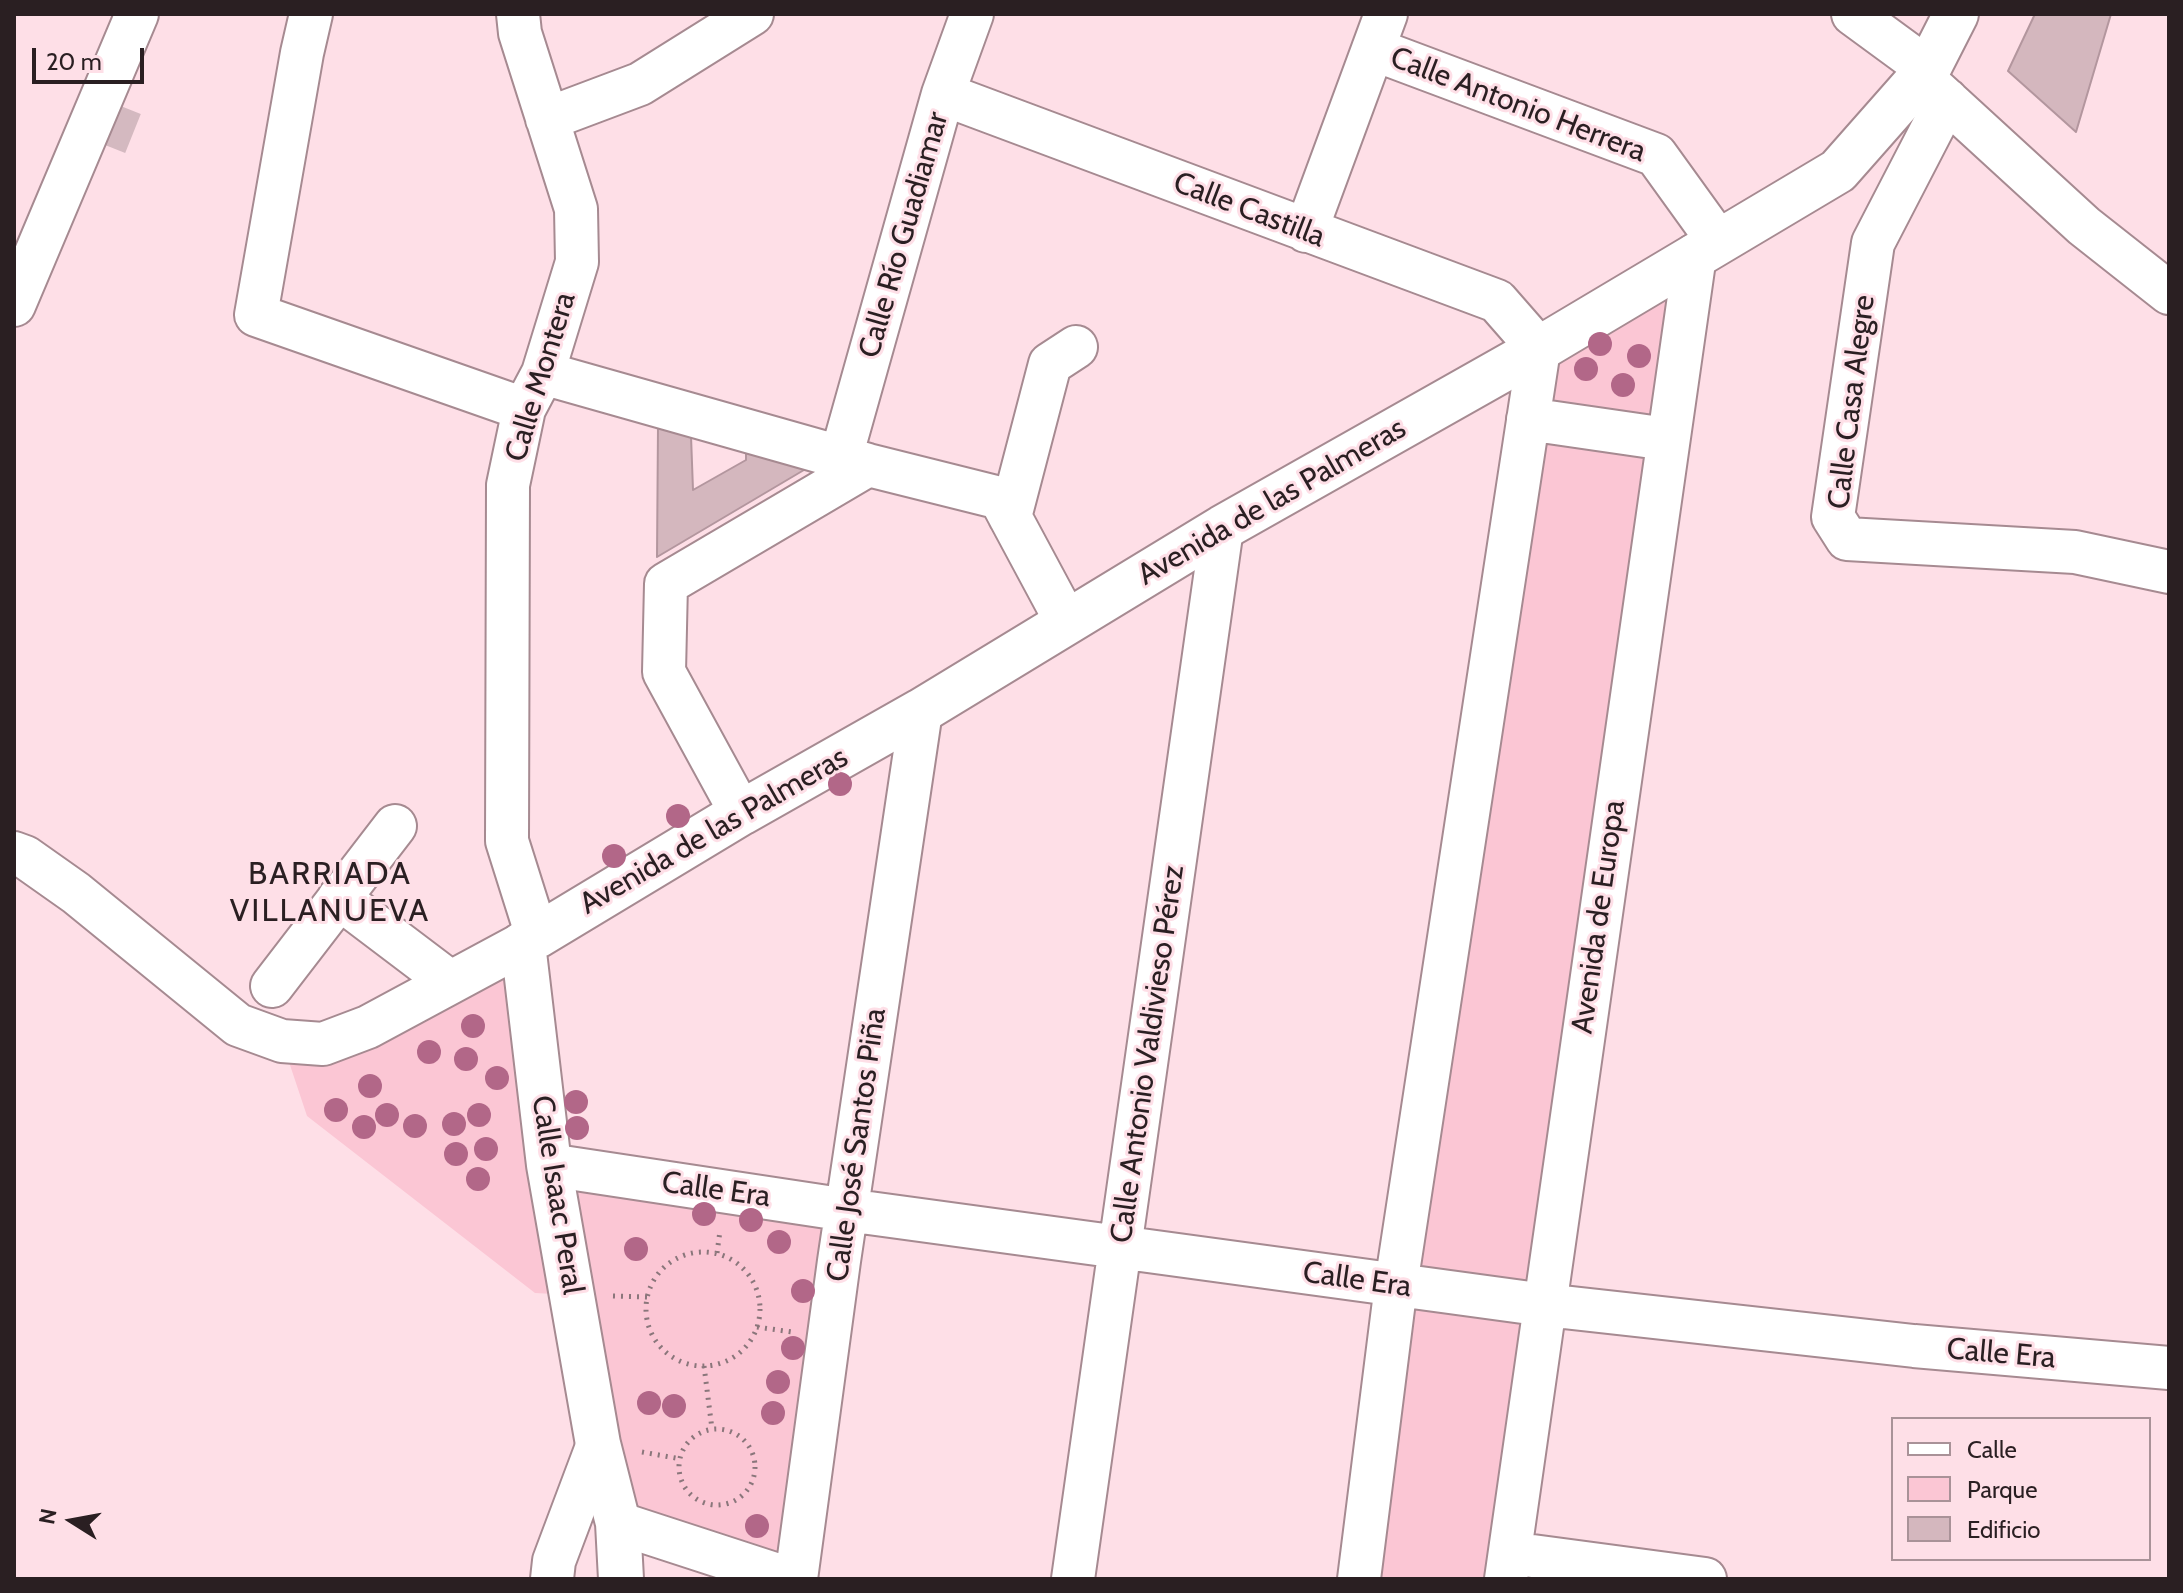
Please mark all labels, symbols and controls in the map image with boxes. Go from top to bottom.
scale bar [36,32,148,82]
street label: Calle Antonio Herrera [1385,40,1651,170]
text: 20 m [46,47,102,76]
street label: Calle Río Guadiamar [852,108,956,362]
street label: Calle Castilla [1168,165,1330,255]
street label: Calle Montera [498,288,584,466]
street label: Calle Casa Alegre [1821,293,1883,511]
street label: Avenida de las Palmeras [1132,411,1412,593]
street label: Avenida de las Palmeras [574,740,854,922]
street label: Avenida de Europa [1565,798,1633,1036]
district label: BARRIADA VILLANUEVA [230,856,430,931]
street label: Calle Antonio Valdivieso Pérez [1104,863,1192,1245]
street label: Calle José Santos Piña [820,1006,894,1284]
street label: Calle Isaac Peral [524,1093,590,1297]
street label: Calle Era [660,1165,772,1215]
street label: Calle Era [1301,1255,1413,1305]
street label: Calle Era [1945,1331,2057,1377]
legend [1891,1417,2151,1561]
text: Calle [1967,1435,2017,1464]
text: Parque [1967,1475,2037,1504]
north arrow [32,1481,112,1561]
text: N [33,1506,63,1527]
text: Edificio [1967,1515,2041,1544]

